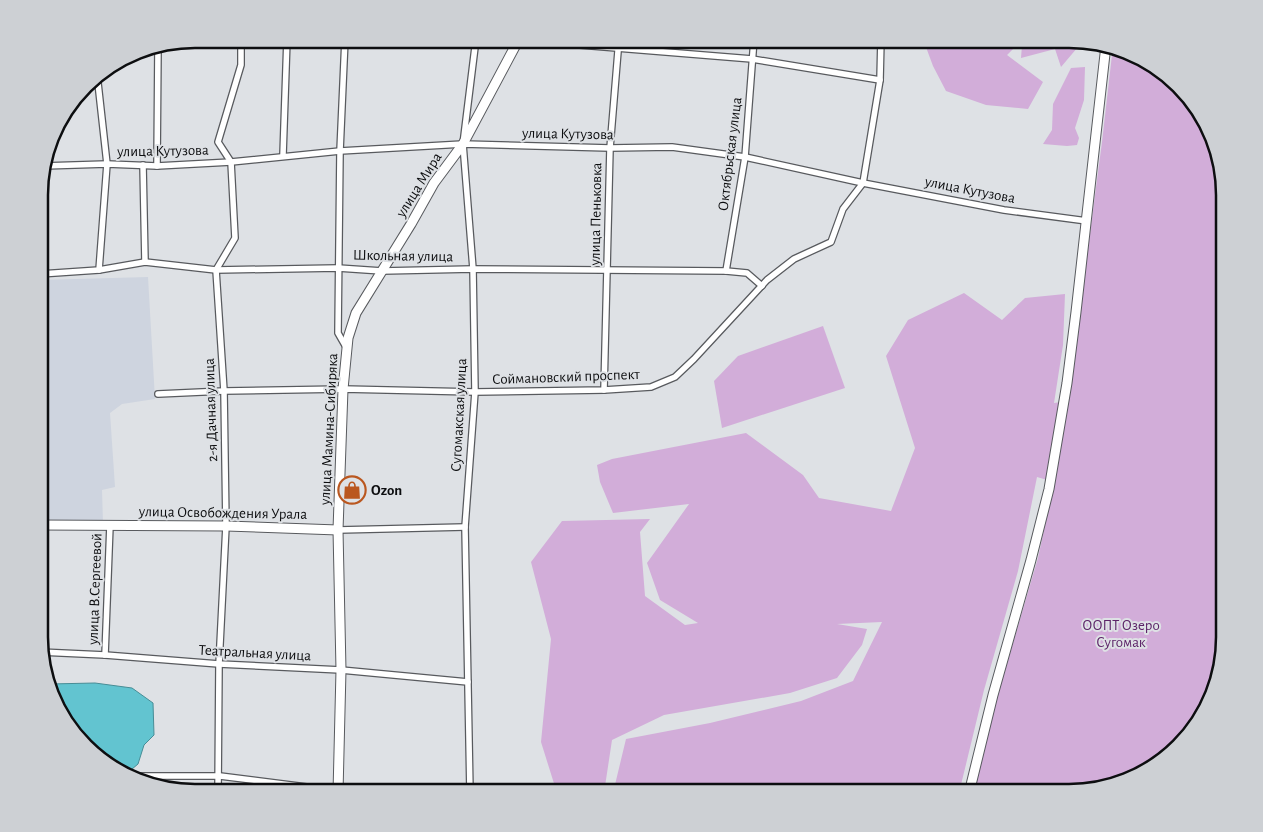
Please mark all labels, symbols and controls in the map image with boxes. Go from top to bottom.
street label: Октябрьская улица [716,96,744,212]
street label: улица Кутузова [521,126,614,142]
street label: улица Кутузова [116,143,209,159]
street label: улица Мира [393,150,445,221]
street label: улица Пеньковка [588,162,604,267]
street label: улица Кутузова [923,174,1017,206]
street label: Школьная улица [353,248,454,264]
street label: улица Мамина-Сибиряка [317,353,340,506]
street label: 2-я Дачная улица [202,358,220,462]
street label: Сугомакская улица [449,358,469,472]
street label: Соймановский проспект [492,367,641,387]
shop icon: Ozon [337,475,367,505]
place label: Ozon [371,483,402,498]
street label: улица Освобождения Урала [138,504,307,522]
street label: улица В.Сергеевой [86,533,104,646]
park label: ООПТ Озеро Сугомак [1082,618,1160,650]
street label: Театральная улица [198,643,312,663]

